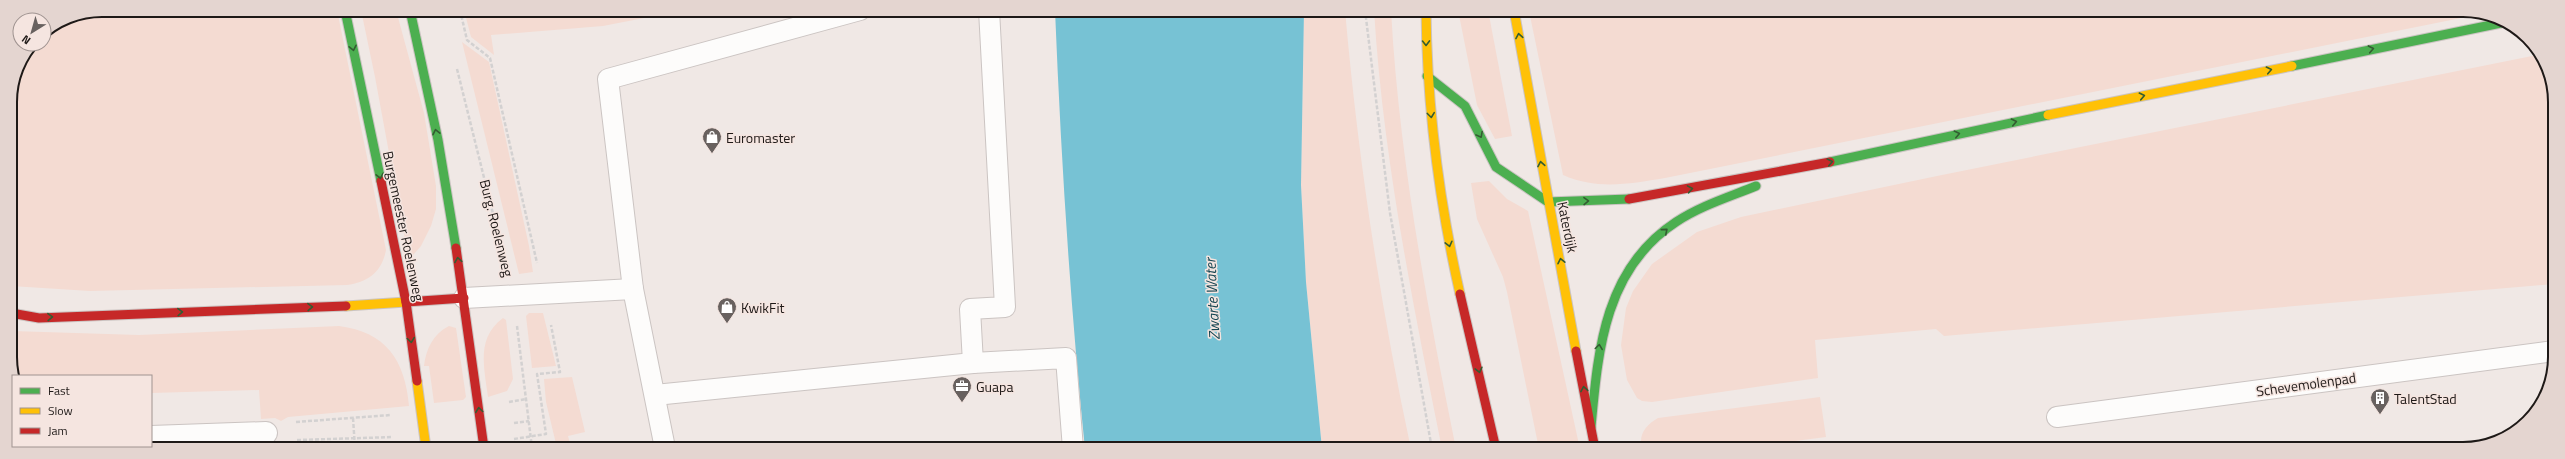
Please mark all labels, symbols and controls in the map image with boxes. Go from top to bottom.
north arrow [12,12,52,52]
text: N [18,31,34,49]
one-way arrow [1515,33,1523,39]
one-way arrow [1422,40,1430,46]
one-way arrow [348,45,357,51]
one-way arrow [2368,45,2374,54]
one-way arrow [2266,66,2272,74]
one-way arrow [2139,92,2145,100]
one-way arrow [1427,112,1436,118]
one-way arrow [2011,118,2018,126]
shop icon: Euromaster [701,126,723,154]
place label: Euromaster [726,127,795,148]
one-way arrow [433,128,441,135]
one-way arrow [1954,130,1960,138]
one-way arrow [1475,131,1483,139]
street label: Burgemeester Roelenweg [378,149,430,303]
one-way arrow [1827,159,1833,167]
one-way arrow [1537,161,1546,167]
one-way arrow [375,172,383,179]
street label: Burg. Roelenweg [475,177,519,279]
one-way arrow [1687,185,1693,193]
one-way arrow [1583,197,1589,205]
street label: Katerdijk [1552,199,1584,255]
one-way arrow [1660,229,1668,236]
one-way arrow [1444,240,1453,247]
water label: Zwarte Water [1198,255,1226,340]
one-way arrow [454,257,463,263]
one-way arrow [1557,258,1565,264]
shop icon: KwikFit [716,296,738,324]
place label: KwikFit [741,297,784,318]
one-way arrow [307,303,313,312]
one-way arrow [177,307,183,316]
one-way arrow [47,313,53,321]
one-way arrow [406,337,415,343]
one-way arrow [1594,344,1603,350]
one-way arrow [1475,367,1483,373]
street label: Schevemolenpad [2255,367,2357,401]
legend [12,375,152,447]
office icon: Guapa [951,375,973,403]
place label: Guapa [976,376,1013,397]
text: Fast [48,381,71,400]
one-way arrow [1580,386,1589,392]
building icon: TalentStad [2369,387,2391,415]
place label: TalentStad [2394,388,2457,409]
text: Slow [48,401,73,420]
one-way arrow [475,407,484,413]
text: Jam [48,421,68,440]

